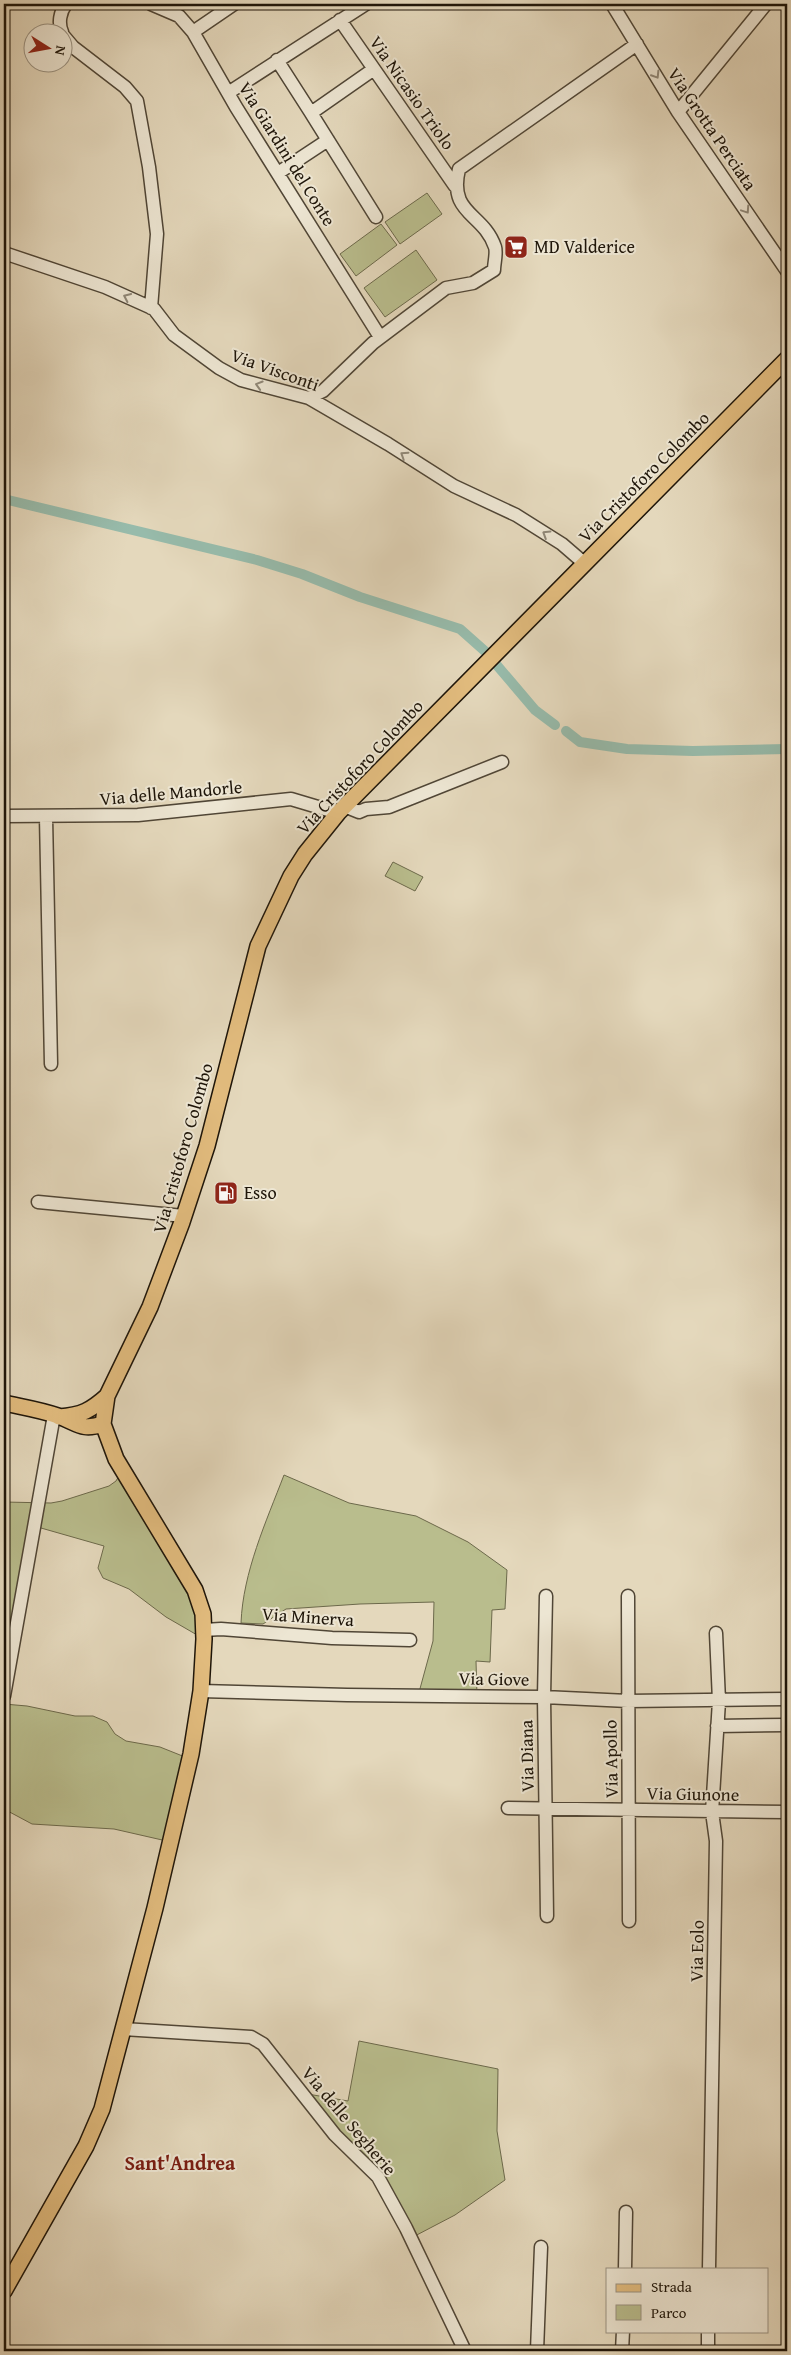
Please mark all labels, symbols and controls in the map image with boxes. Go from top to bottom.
north arrow [22,22,72,72]
street label: Via Nicasio Triolo [363,30,462,155]
text: N [50,44,71,58]
street label: Via Grotta Perciata [661,62,764,196]
one-way arrow [649,70,659,79]
street label: Via Giardini del Conte [232,76,343,231]
one-way arrow [740,204,749,214]
place label: MD Valderice [534,233,635,260]
supermarket icon: MD Valderice [503,234,529,260]
one-way arrow [123,292,132,303]
street label: Via Visconti [227,341,323,398]
one-way arrow [255,381,264,391]
street label: Via Cristoforo Colombo [572,405,715,548]
one-way arrow [401,451,410,461]
one-way arrow [542,530,551,540]
street label: Via Cristoforo Colombo [290,693,429,840]
street label: Via delle Mandorle [99,773,243,812]
street label: Via Cristoforo Colombo [145,1060,220,1236]
place label: Esso [244,1179,277,1206]
fuel station icon: Esso [213,1180,239,1206]
street label: Via Minerva [261,1600,355,1633]
street label: Via Giove [458,1664,530,1693]
street label: Via Diana [512,1719,541,1792]
street label: Via Apollo [596,1720,625,1798]
street label: Via Giunone [646,1779,740,1808]
street label: Via Eolo [682,1920,711,1982]
street label: Via delle Segherie [295,2060,403,2181]
district label: Sant'Andrea [125,2148,236,2177]
legend [606,2268,768,2332]
text: Strada [651,2276,692,2297]
text: Parco [651,2302,687,2323]

